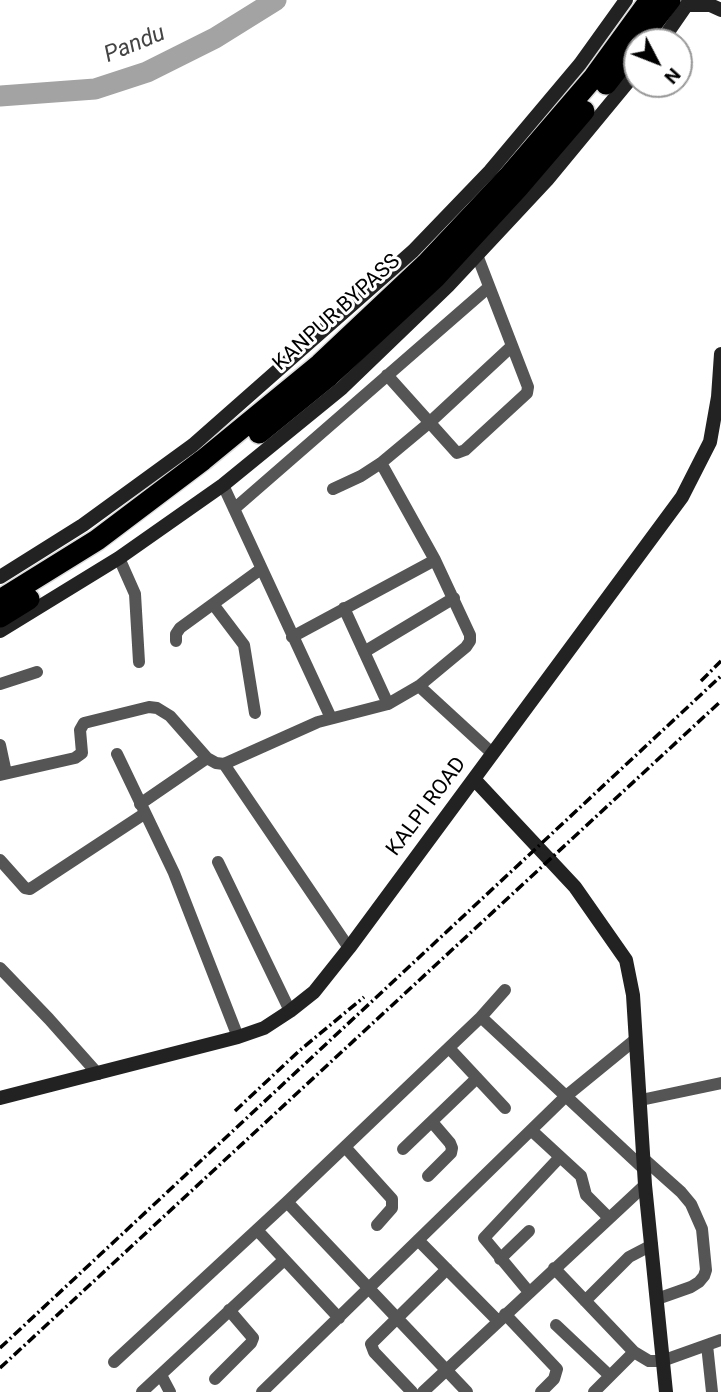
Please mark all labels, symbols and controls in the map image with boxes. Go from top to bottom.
water label: Pandu [100,20,170,70]
north arrow [623,28,693,98]
text: N [659,63,686,89]
street label: KANPUR BYPASS [268,249,406,377]
street label: KALPI ROAD [382,753,472,861]

